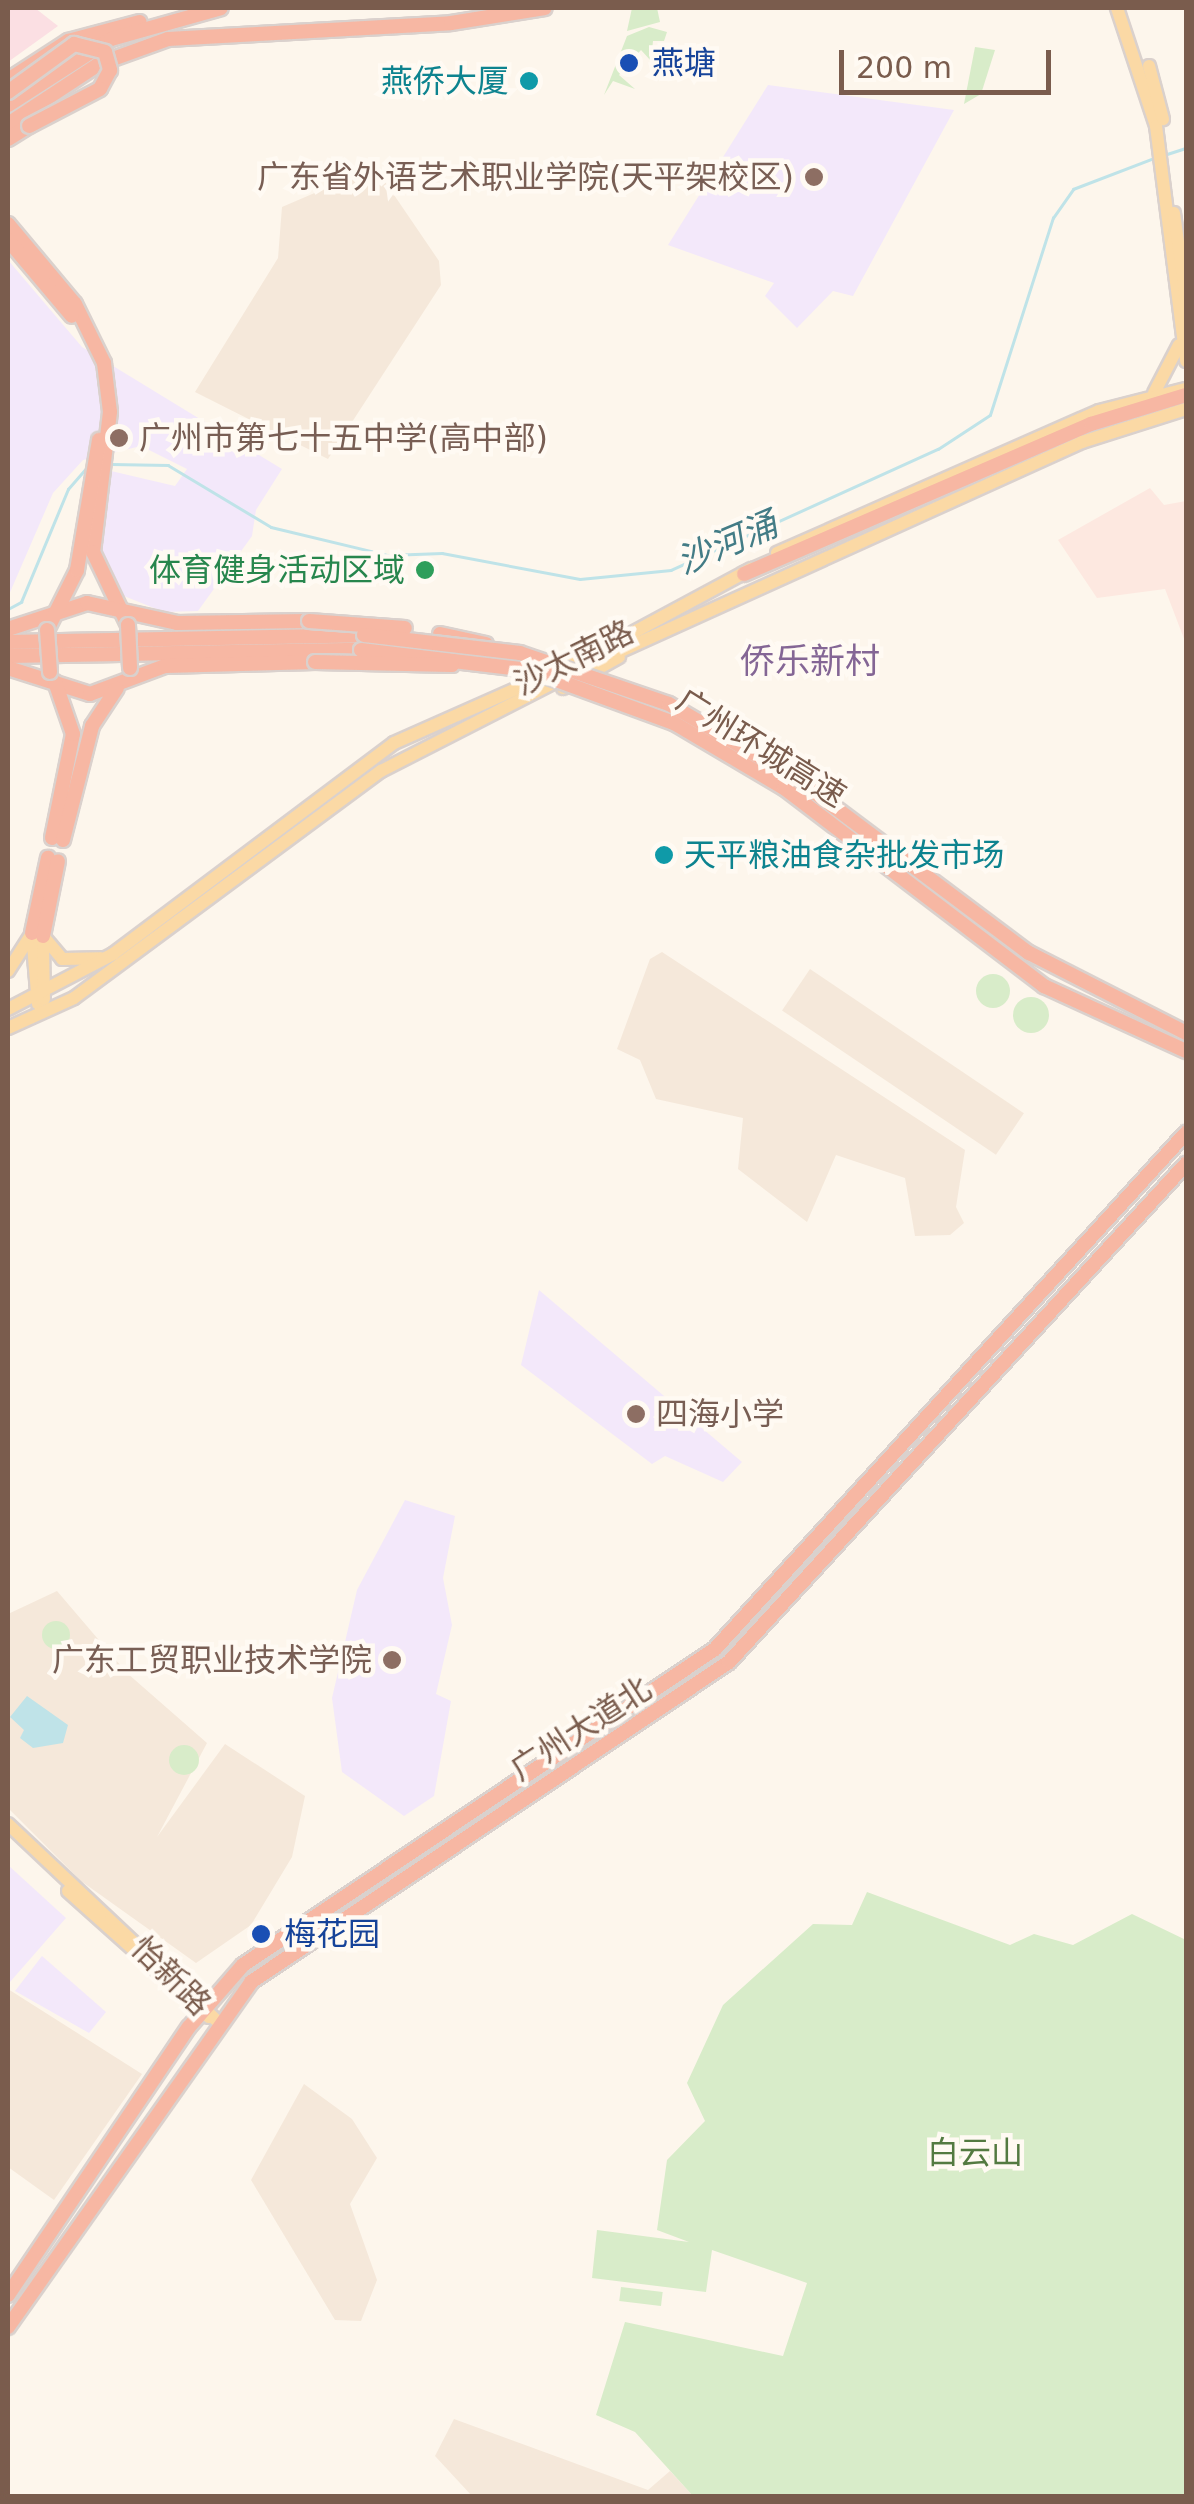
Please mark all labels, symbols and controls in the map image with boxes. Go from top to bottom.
scale bar [844,30,1056,92]
place label: 燕塘 [652,44,716,82]
marker: 燕塘 [616,50,642,76]
text: 200 m [856,50,952,85]
place label: 燕侨大厦 [381,62,509,100]
marker: 燕侨大厦 [518,70,540,92]
place label: 广东省外语艺术职业学院(天平架校区) [257,158,794,196]
marker: 广东省外语艺术职业学院(天平架校区) [803,166,825,188]
place label: 广州市第七十五中学(高中部) [139,419,548,457]
marker: 广州市第七十五中学(高中部) [108,427,130,449]
water label: 沙河涌 [670,503,784,583]
place label: 体育健身活动区域 [149,551,405,589]
marker: 体育健身活动区域 [414,559,436,581]
street label: 沙太南路 [508,613,640,703]
district label: 侨乐新村 [740,640,880,682]
street label: 广州环城高速 [669,681,853,815]
place label: 天平粮油食杂批发市场 [684,836,1004,874]
marker: 天平粮油食杂批发市场 [653,844,675,866]
place label: 四海小学 [656,1395,784,1433]
marker: 四海小学 [625,1403,647,1425]
place label: 广东工贸职业技术学院 [52,1641,372,1679]
marker: 广东工贸职业技术学院 [381,1649,403,1671]
street label: 广州大道北 [503,1669,659,1789]
place label: 梅花园 [284,1915,380,1953]
marker: 梅花园 [248,1921,274,1947]
street label: 怡新路 [123,1928,219,2024]
park label: 白云山 [927,2134,1023,2172]

